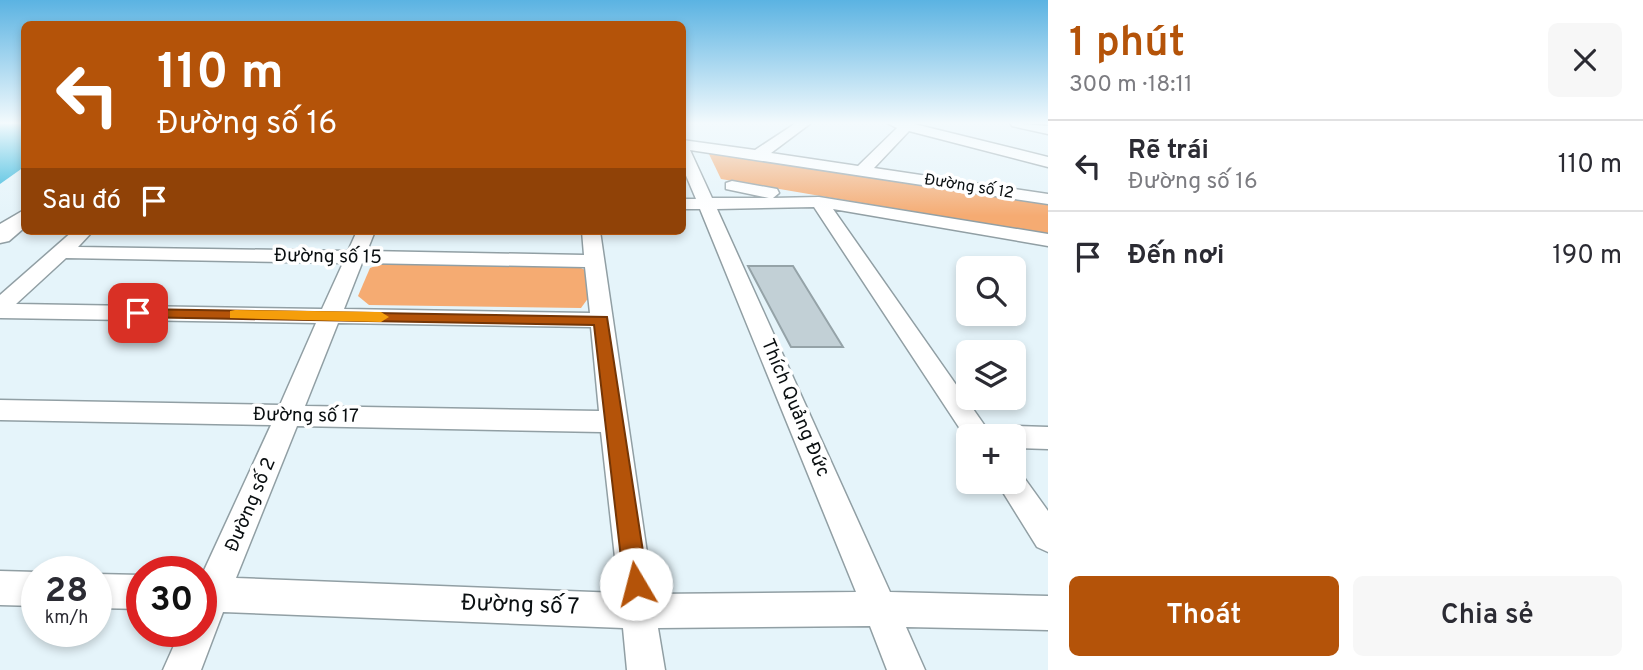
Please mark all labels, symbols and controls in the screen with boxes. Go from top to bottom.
text: 1 phút [1069,18,1185,71]
button: close [1548,23,1622,97]
text: 110 m [157,44,284,106]
icon: left [42,49,133,140]
text: 300 m · 18:11 [1069,71,1193,100]
text: Đường số 16 [157,105,337,145]
text: Rẽ trái [1128,135,1209,168]
icon: left [1069,147,1107,185]
text: 110 m [1558,149,1622,182]
text: Đường số 16 [1128,168,1258,197]
street label: Đường số 12 [923,169,1015,204]
icon: arrive [135,182,173,220]
text: Sau đó [42,185,121,218]
icon: arrive [1069,238,1107,276]
text: Đến nơi [1128,240,1224,273]
text: 190 m [1552,240,1622,273]
street label: Đường số 15 [274,244,382,270]
map controls [956,256,1026,494]
button: search [956,256,1026,326]
pin [108,283,168,343]
icon: arrive [119,294,157,332]
street label: Thích Quảng Đức [755,335,835,481]
button: layers [956,340,1026,410]
street label: Đường số 17 [253,403,359,429]
button: + [956,424,1026,494]
street label: Đường số 2 [220,454,282,556]
position arrow [599,547,673,621]
speed limit sign: 30 [126,556,217,647]
text: 28 [45,570,88,614]
button: Thoát [1069,576,1339,656]
button: Chia sẻ [1353,576,1622,656]
street label: Đường số 7 [460,588,580,623]
text: km/h [45,607,88,630]

